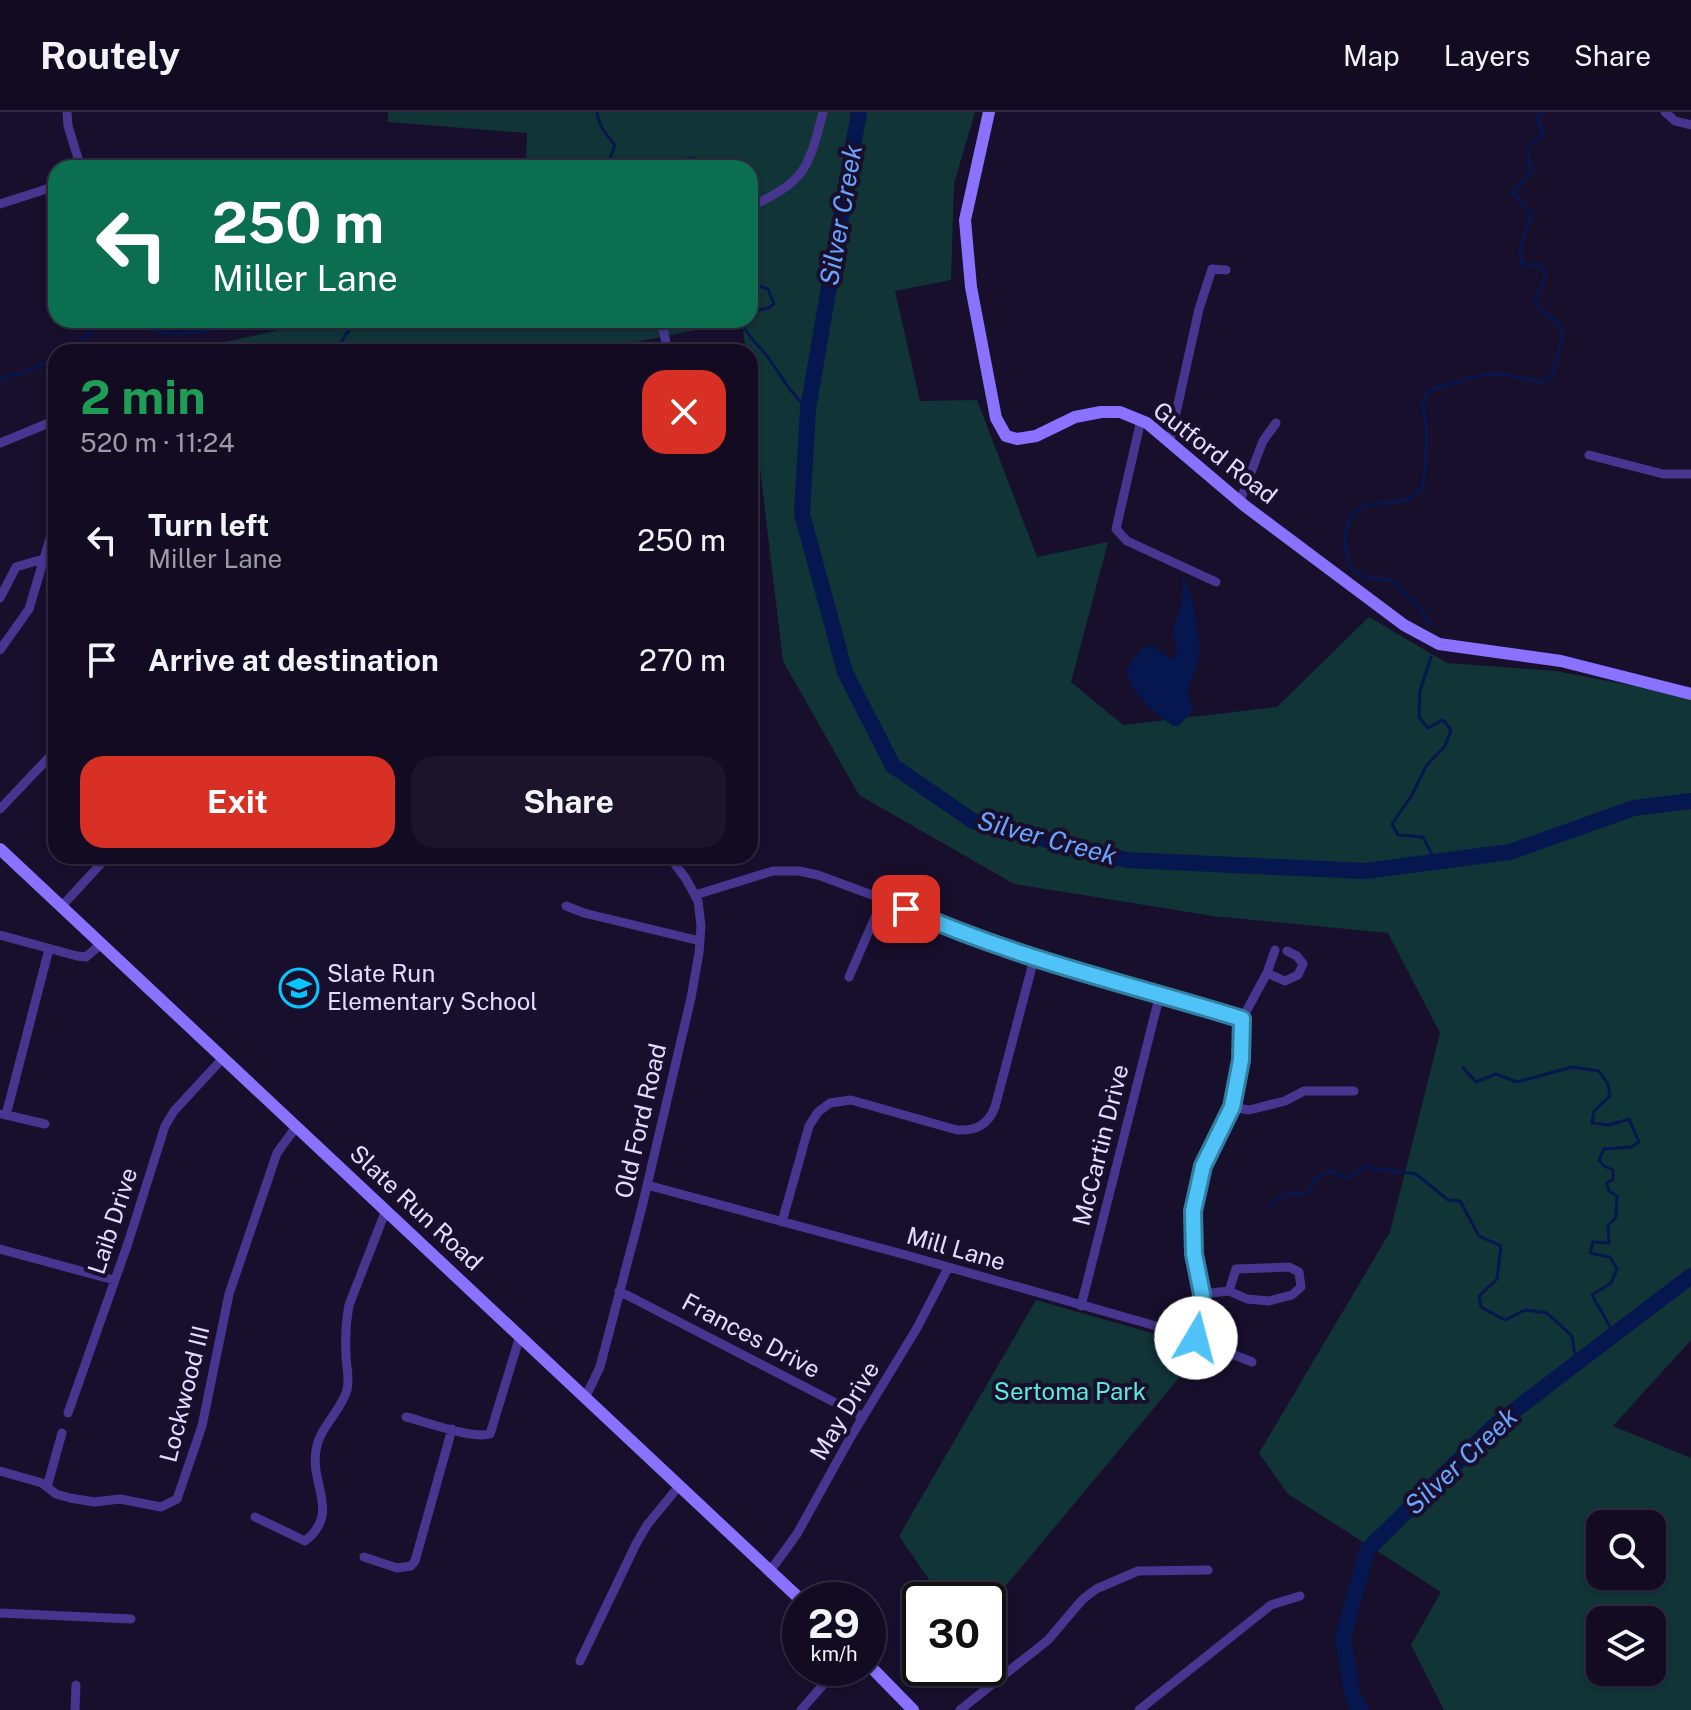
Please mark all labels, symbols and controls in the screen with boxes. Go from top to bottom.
text: Routely [40,33,180,78]
text: Map [1343,39,1400,72]
text: Layers [1444,39,1530,72]
text: Share [1574,39,1651,72]
water label: Silver Creek [813,142,868,288]
text: 250 m [212,190,384,256]
icon: left [80,192,184,296]
text: Miller Lane [212,257,398,299]
text: 2 min [80,368,206,425]
button: close [642,370,726,454]
street label: Gutford Road [1148,395,1283,509]
text: 520 m · 11:24 [80,427,235,458]
text: Turn left [148,507,269,543]
icon: left [80,518,124,562]
text: 250 m [637,522,726,558]
text: Miller Lane [148,543,282,574]
icon: arrive [80,638,124,682]
text: Arrive at destination [148,642,439,678]
text: 270 m [639,642,726,678]
button: Exit [80,756,395,848]
button: Share [411,756,726,848]
water label: Silver Creek [974,804,1120,871]
pin [872,875,940,943]
icon: arrive [884,887,928,931]
place label: Slate Run Elementary School [327,959,538,1015]
school or university icon: Slate Run Elementary School [278,967,320,1009]
street label: Old Ford Road [609,1041,671,1201]
street label: McCartin Drive [1066,1061,1134,1228]
street label: Slate Run Road [345,1139,489,1276]
street label: Laib Drive [82,1164,142,1277]
street label: Mill Lane [904,1221,1009,1275]
street label: Frances Drive [678,1287,825,1383]
position arrow [1154,1296,1238,1380]
street label: Lockwood III [154,1323,215,1465]
street label: May Drive [804,1356,884,1465]
park label: Sertoma Park [994,1377,1146,1405]
water label: Silver Creek [1398,1401,1523,1521]
map controls [1586,1510,1666,1686]
button: search [1586,1510,1666,1590]
speed limit sign: 30 [902,1582,1006,1686]
text: 29 [808,1600,860,1647]
button: layers [1586,1606,1666,1686]
text: km/h [810,1642,858,1666]

